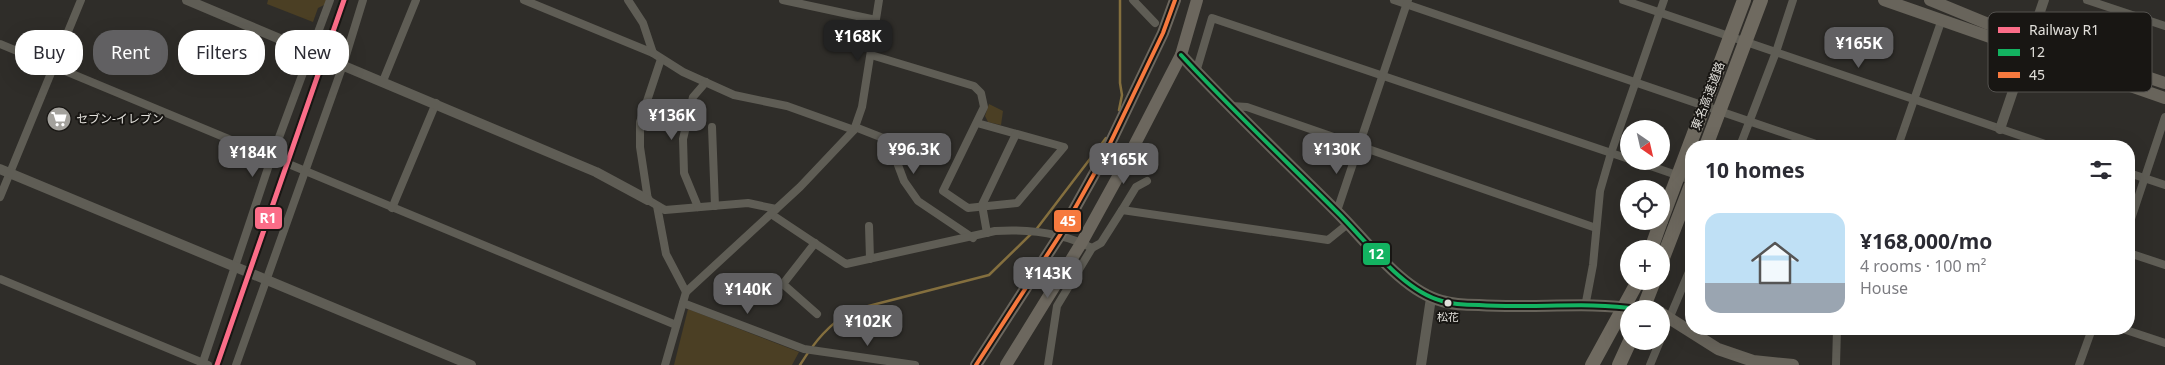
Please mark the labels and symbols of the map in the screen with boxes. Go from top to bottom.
legend [1988,12,2152,92]
pin: ¥168K [823,20,893,62]
text: Railway R1 [2029,20,2099,39]
pin: ¥165K [1824,27,1894,69]
text: 12 [2029,42,2045,61]
street label: 東名高速道路 [1687,59,1728,132]
text: 45 [2029,65,2045,84]
pin: ¥136K [637,98,707,141]
supermarket icon: セブン-イレブン [46,106,72,132]
place label: セブン-イレブン [76,110,164,127]
north arrow [1620,120,1670,170]
pin: ¥96.3K [873,132,955,175]
pin: ¥130K [1302,132,1372,175]
pin: ¥184K [218,136,288,178]
pin: ¥165K [1089,142,1159,185]
line badge: R1 [254,206,283,230]
text: R1 [259,208,277,227]
line badge: 45 [1053,209,1082,233]
text: 45 [1060,211,1076,230]
line badge: 12 [1362,242,1391,266]
text: 12 [1368,244,1384,263]
pin: ¥143K [1013,256,1083,299]
pin: ¥140K [713,272,783,315]
marker: 松花 [1443,298,1453,308]
pin: ¥102K [833,304,903,347]
place label: 松花 [1437,309,1459,324]

